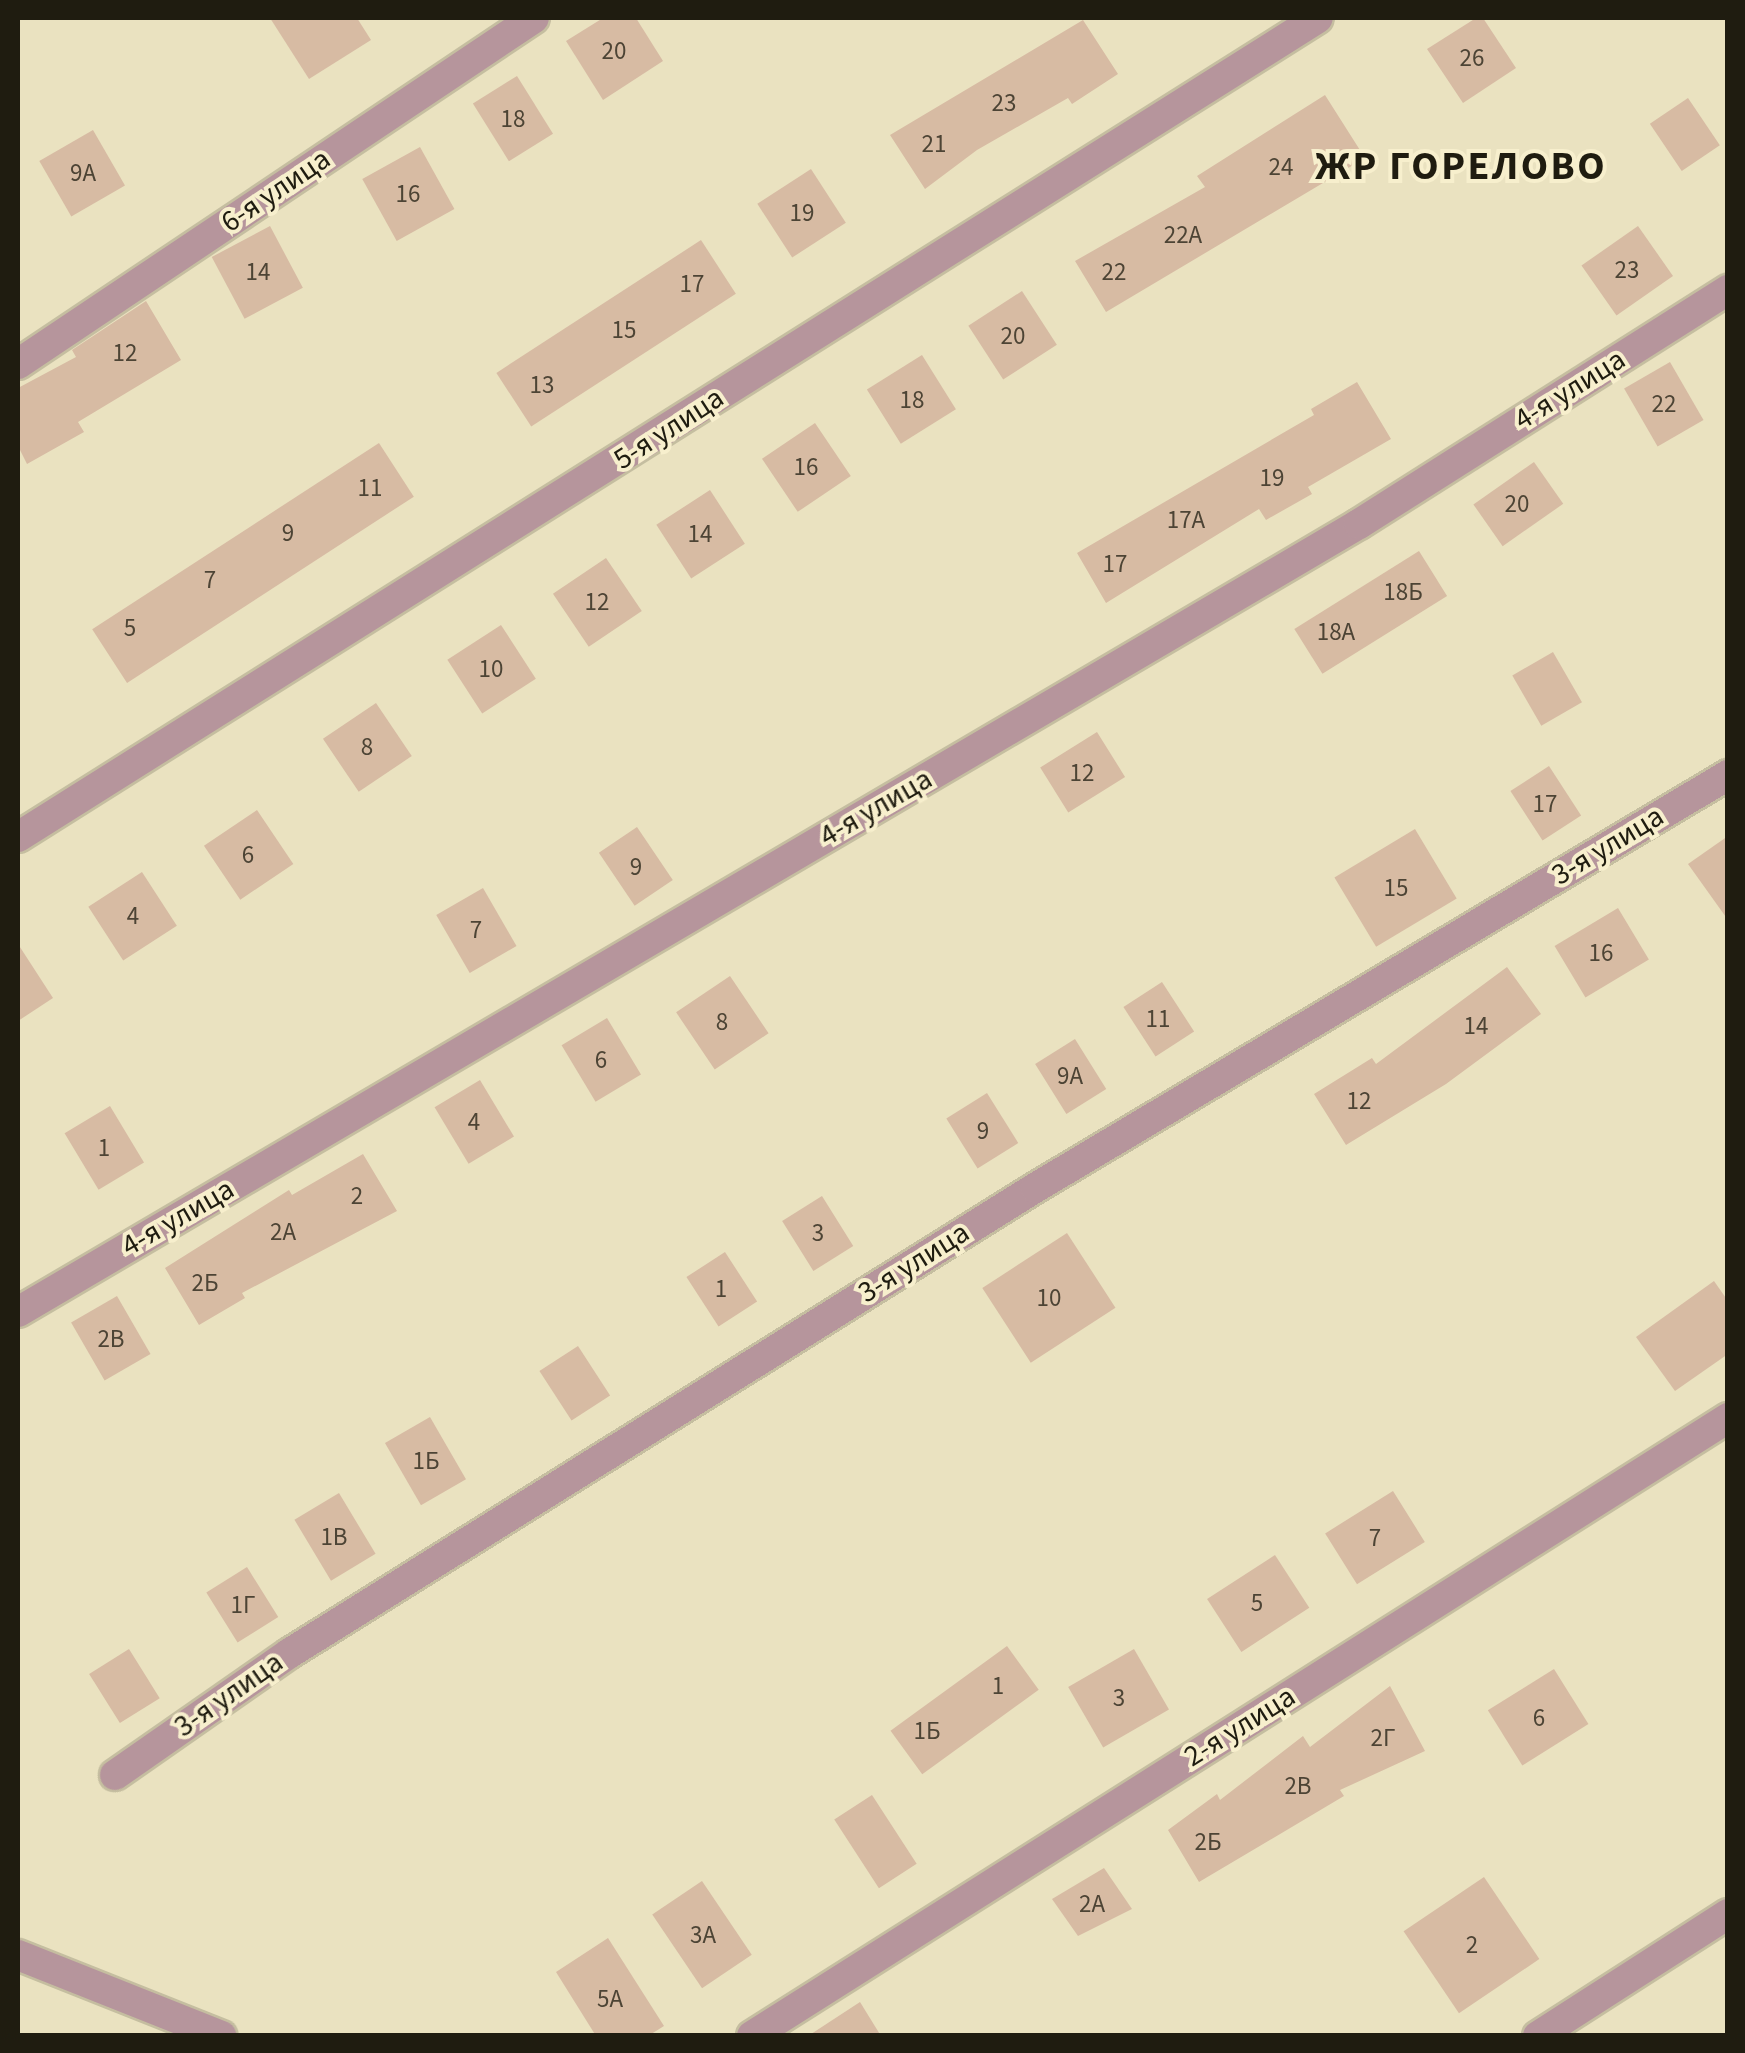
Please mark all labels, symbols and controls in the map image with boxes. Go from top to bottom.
house number: 20 [602,36,626,66]
house number: 26 [1460,43,1484,73]
house number: 23 [992,88,1016,118]
house number: 18 [501,104,525,134]
house number: 21 [922,129,946,159]
street label: 6-я улица [215,141,337,241]
district label: ЖР ГОРЕЛОВО [1315,143,1607,191]
house number: 24 [1269,152,1293,182]
house number: 9А [70,158,96,188]
house number: 16 [396,179,420,209]
house number: 19 [790,198,814,228]
house number: 22А [1164,220,1202,250]
house number: 23 [1615,255,1639,285]
house number: 14 [246,257,270,287]
house number: 22 [1102,257,1126,287]
house number: 17 [680,269,704,299]
house number: 15 [612,315,636,345]
house number: 20 [1001,321,1025,351]
house number: 12 [113,338,137,368]
street label: 4-я улица [1508,342,1632,438]
house number: 13 [530,370,554,400]
street label: 5-я улица [607,380,731,478]
house number: 18 [900,385,924,415]
house number: 22 [1652,389,1676,419]
house number: 16 [794,452,818,482]
house number: 19 [1260,463,1284,493]
house number: 11 [358,473,382,503]
house number: 20 [1505,489,1529,519]
house number: 17А [1167,505,1205,535]
house number: 9 [282,518,294,548]
house number: 14 [688,519,712,549]
house number: 17 [1103,549,1127,579]
house number: 7 [204,565,216,595]
house number: 18Б [1383,577,1423,607]
house number: 12 [585,587,609,617]
house number: 5 [124,613,136,643]
house number: 18А [1317,617,1355,647]
house number: 10 [479,654,503,684]
house number: 8 [361,732,373,762]
house number: 12 [1070,758,1094,788]
street label: 4-я улица [813,761,939,855]
house number: 17 [1533,789,1557,819]
street label: 3-я улица [1546,799,1670,893]
house number: 6 [242,840,254,870]
house number: 9 [630,852,642,882]
house number: 15 [1384,873,1408,903]
house number: 4 [127,901,139,931]
house number: 7 [470,915,482,945]
house number: 16 [1589,938,1613,968]
house number: 11 [1146,1004,1170,1034]
house number: 8 [716,1007,728,1037]
house number: 14 [1464,1011,1488,1041]
house number: 6 [595,1045,607,1075]
house number: 9А [1057,1061,1083,1091]
house number: 12 [1347,1086,1371,1116]
house number: 4 [468,1107,480,1137]
house number: 9 [977,1116,989,1146]
house number: 1 [98,1133,110,1163]
street label: 4-я улица [115,1171,241,1265]
house number: 2 [351,1181,363,1211]
street label: 3-я улица [852,1215,976,1311]
house number: 2А [270,1217,296,1247]
house number: 3 [812,1218,824,1248]
house number: 2Б [192,1268,218,1298]
house number: 1 [715,1274,727,1304]
house number: 10 [1037,1283,1061,1313]
house number: 2В [97,1324,125,1354]
house number: 1Б [413,1446,439,1476]
house number: 1В [320,1522,348,1552]
house number: 7 [1369,1523,1381,1553]
house number: 5 [1251,1588,1263,1618]
house number: 1Г [231,1590,255,1620]
street label: 3-я улица [168,1645,290,1745]
house number: 1 [992,1671,1004,1701]
street label: 2-я улица [1178,1679,1302,1775]
house number: 3 [1113,1683,1125,1713]
house number: 6 [1533,1703,1545,1733]
house number: 1Б [914,1716,940,1746]
house number: 2Г [1371,1723,1395,1753]
house number: 2В [1284,1771,1312,1801]
house number: 2Б [1195,1827,1221,1857]
house number: 2А [1079,1889,1105,1919]
house number: 3А [690,1920,716,1950]
house number: 2 [1466,1930,1478,1960]
house number: 5А [597,1984,623,2014]

